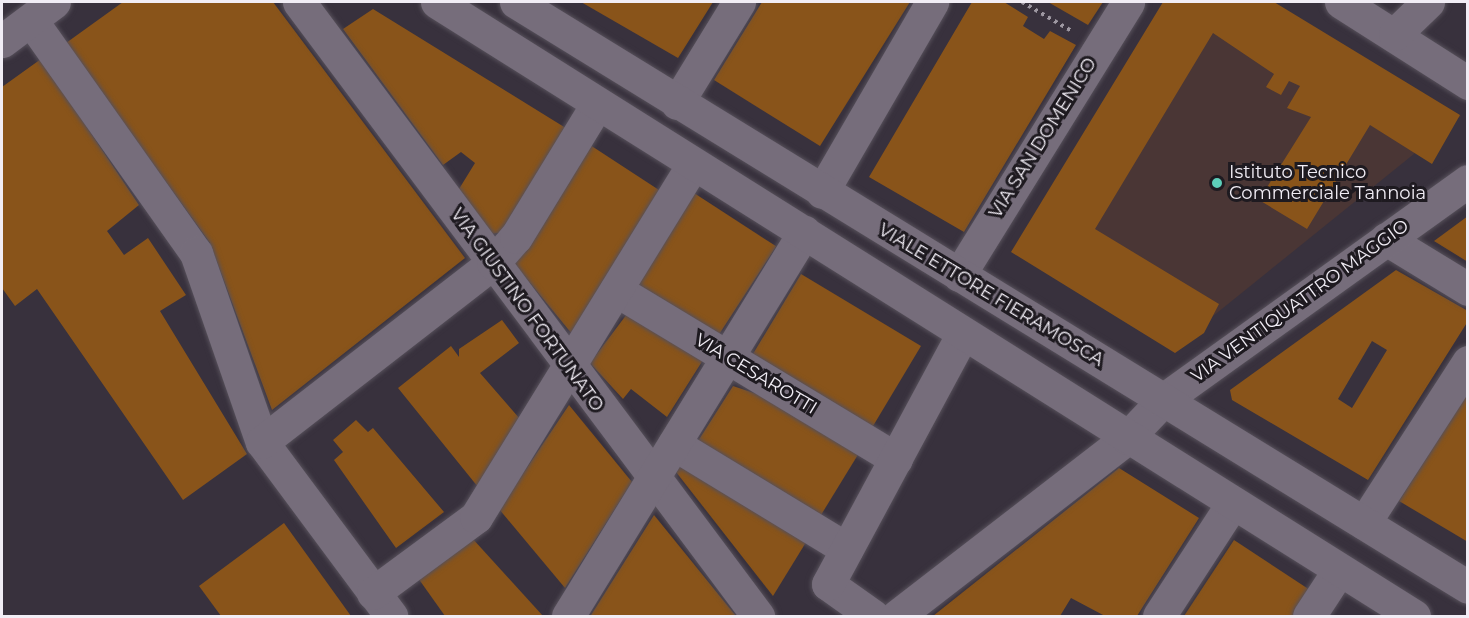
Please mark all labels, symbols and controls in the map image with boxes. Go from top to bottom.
street label: VIA SAN DOMENICO [985,54,1101,222]
place label: Istituto Tecnico Commerciale Tannoia [1229,162,1426,204]
marker: Istituto Tecnico Commerciale Tannoia [1210,176,1224,190]
street label: VIA GIUSTINO FORTUNATO [446,204,608,416]
street label: VIA VENTIQUATTRO MAGGIO [1187,215,1413,387]
street label: VIALE ETTORE FIERAMOSCA [874,219,1108,371]
street label: VIA CESAROTTI [691,329,821,419]

